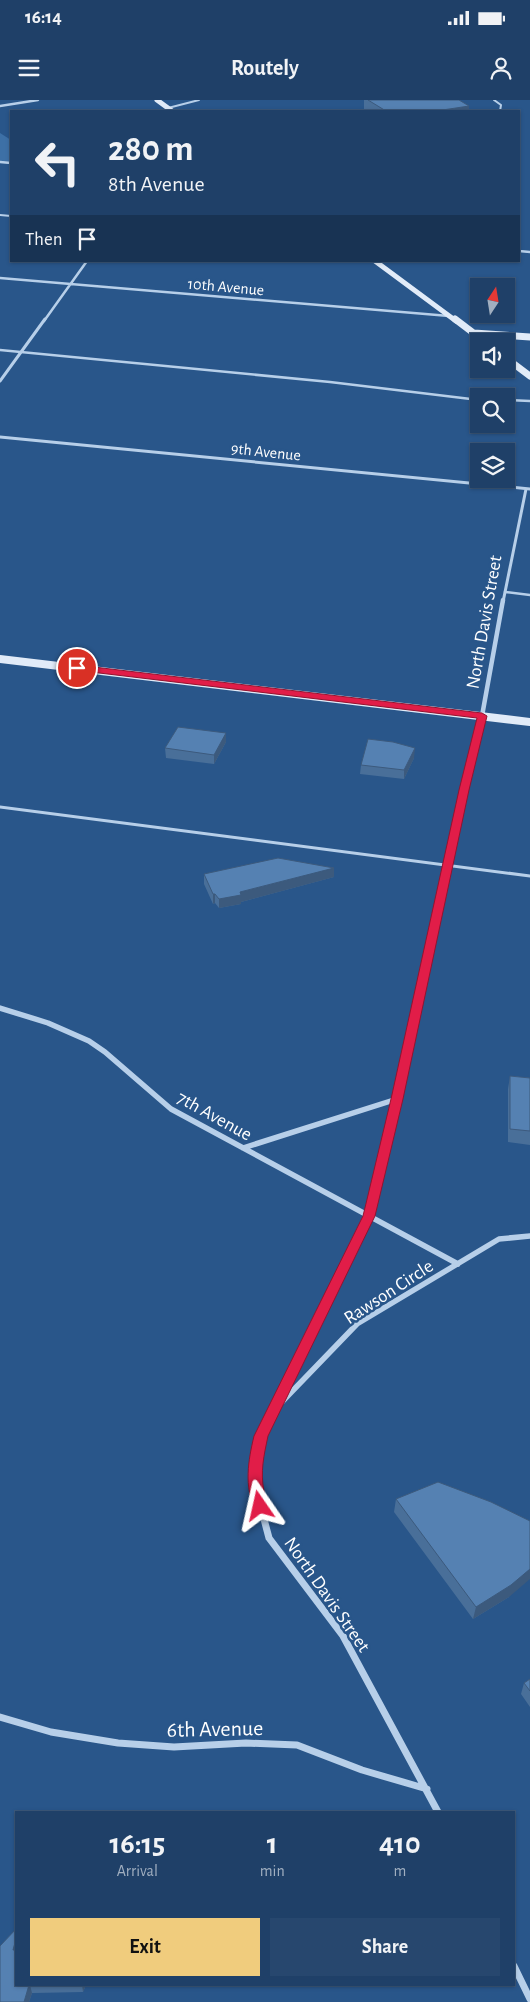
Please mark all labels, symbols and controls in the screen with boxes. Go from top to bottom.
text: 16:14 [25,8,62,27]
icon: menu [15,54,43,82]
icon: person [487,54,515,82]
text: Routely [231,57,299,79]
icon: left [25,130,90,195]
text: 280 m [108,132,194,167]
text: 8th Avenue [108,173,205,195]
icon: arrive [73,225,101,253]
text: Then [25,230,63,249]
street label: 10th Avenue [187,276,265,298]
north arrow [470,278,515,322]
map controls [470,278,515,488]
button: sound [470,333,515,378]
button: search [470,388,515,433]
street label: 9th Avenue [230,440,302,464]
button: layers [470,443,515,488]
street label: North Davis Street [463,554,506,691]
pin [56,647,98,689]
icon: arrive [63,654,91,682]
street label: 7th Avenue [174,1088,255,1145]
street label: Rawson Circle [341,1257,437,1328]
position arrow [233,1479,285,1531]
street label: North Davis Street [280,1534,373,1656]
street label: 6th Avenue [167,1717,263,1741]
text: 16:15 [109,1829,165,1859]
text: 1 [267,1829,278,1859]
text: 410 [379,1829,421,1859]
text: Arrival [117,1863,158,1879]
text: min [260,1863,285,1879]
text: m [393,1863,406,1879]
button: Exit [30,1918,260,1976]
button: Share [270,1918,500,1976]

